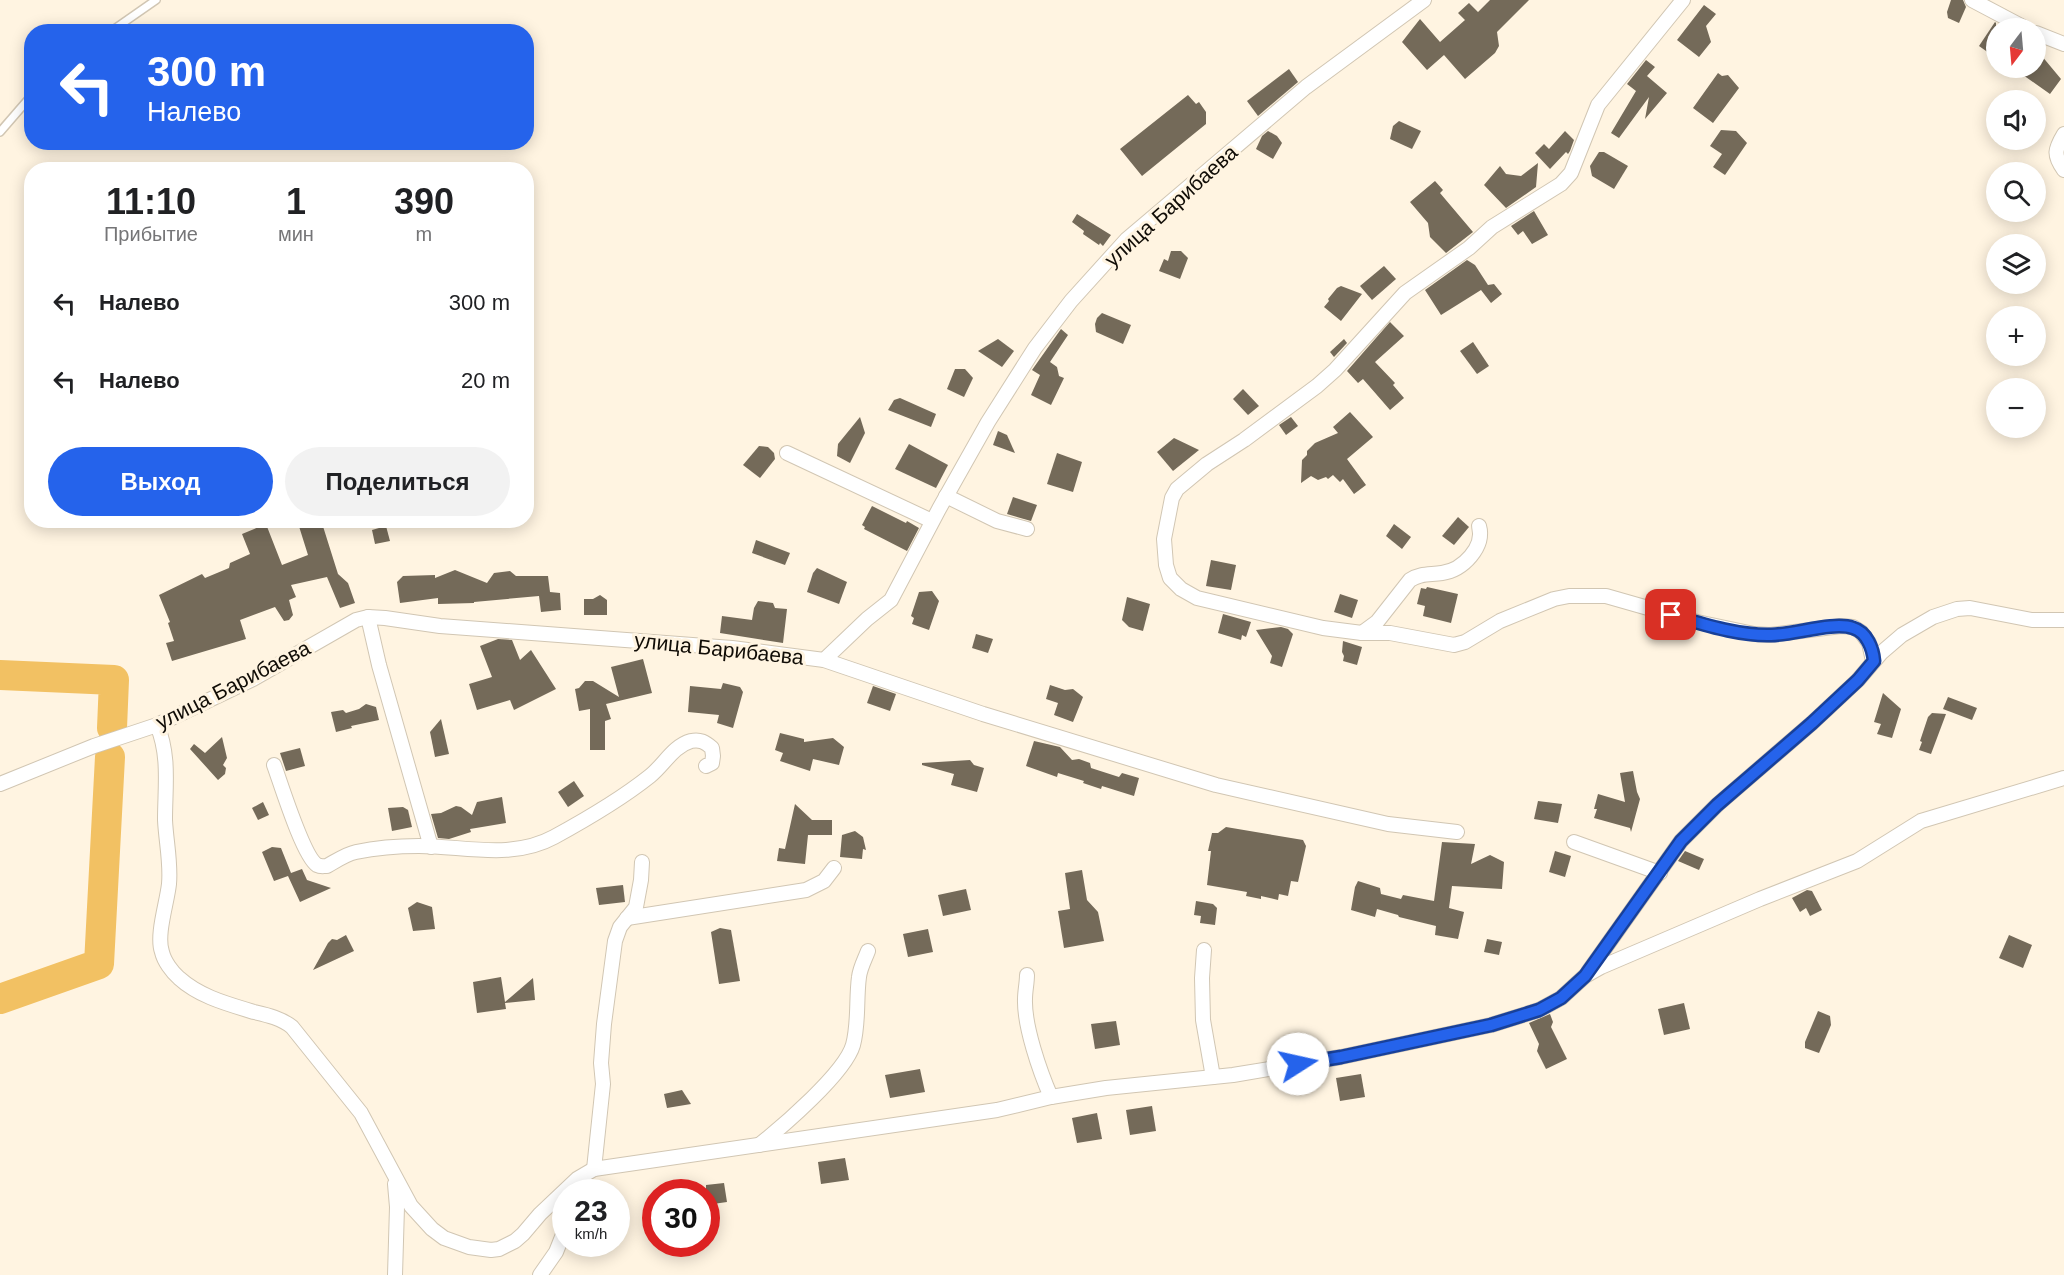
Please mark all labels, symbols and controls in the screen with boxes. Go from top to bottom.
north arrow [1986,18,2046,78]
map controls [1986,18,2046,438]
icon: left [48,48,126,126]
text: 300 m [147,48,266,95]
button: sound [1986,90,2046,150]
text: Налево [147,97,241,127]
street label: улица Барибаева [1100,140,1242,271]
button: search [1986,162,2046,222]
text: 11:10 [106,181,196,222]
text: 1 [286,181,306,222]
text: 390 [394,181,454,222]
text: Прибытие [104,223,198,245]
text: мин [278,223,314,245]
text: m [416,223,432,245]
button: layers [1986,234,2046,294]
icon: left [48,287,81,320]
text: Налево [99,290,180,315]
text: 300 m [449,290,510,315]
button: + [1986,306,2046,366]
icon: left [48,365,81,398]
text: Налево [99,368,180,393]
text: 20 m [461,368,510,393]
button: − [1986,378,2046,438]
button: Выход [48,447,273,516]
button: Поделиться [285,447,510,516]
pin [1645,589,1696,640]
icon: arrive [1654,598,1687,631]
street label: улица Барибаева [633,628,805,669]
street label: улица Барибаева [152,636,314,733]
position arrow [1266,1032,1330,1096]
speed limit sign: 30 [642,1179,720,1257]
text: 23 [574,1194,608,1227]
text: km/h [575,1225,607,1242]

